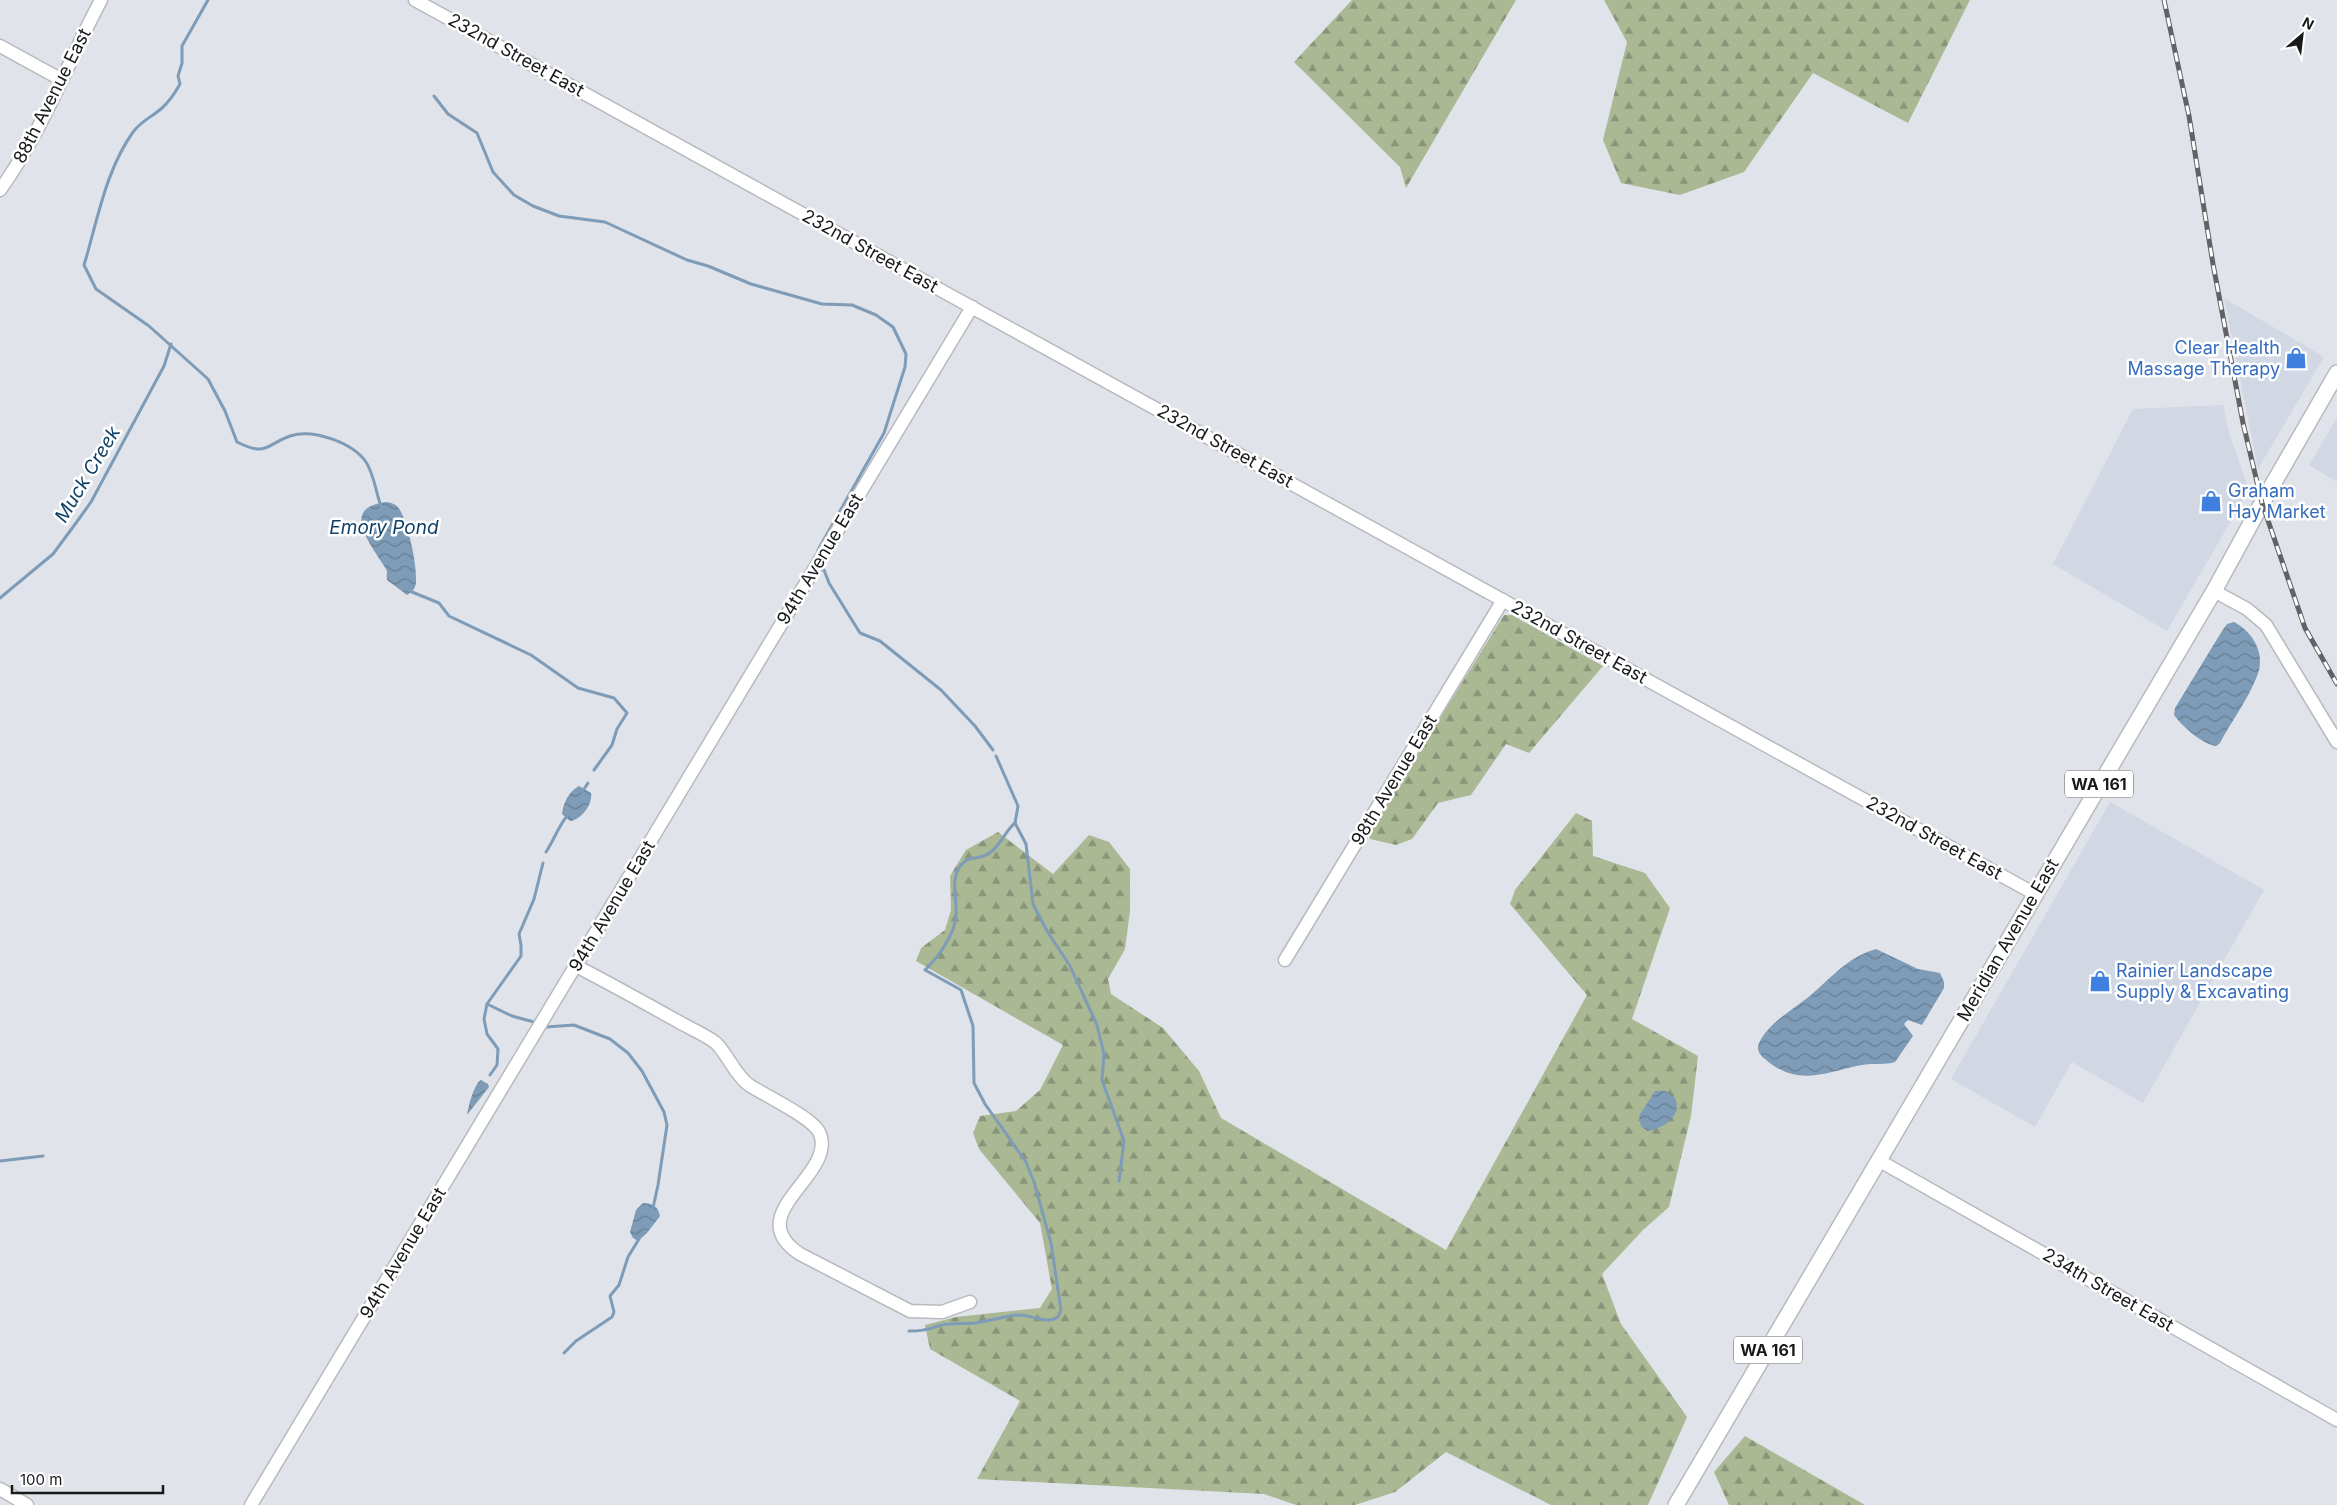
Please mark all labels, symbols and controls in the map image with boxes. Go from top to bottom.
street label: 232nd Street East [445,9,588,101]
north arrow [2277,10,2327,60]
text: N [2300,13,2317,33]
street label: 88th Avenue East [8,25,95,167]
street label: 232nd Street East [799,205,942,297]
place label: Clear Health Massage Therapy [2128,337,2280,379]
shop icon: Clear Health Massage Therapy [2283,345,2309,371]
street label: 232nd Street East [1154,400,1297,492]
water label: Muck Creek [50,422,125,527]
place label: Graham Hay Market [2228,480,2326,522]
shop icon: Graham Hay Market [2198,488,2224,514]
street label: 94th Avenue East [772,489,867,628]
water label: Emory Pond [329,516,439,539]
street label: 232nd Street East [1508,596,1651,688]
street label: 98th Avenue East [1346,711,1441,849]
road number: WA 161 [2065,771,2133,798]
street label: 232nd Street East [1863,792,2006,884]
street label: 94th Avenue East [564,836,659,975]
street label: Meridian Avenue East [1952,855,2063,1025]
place label: Rainier Landscape Supply & Excavating [2116,960,2289,1002]
shop icon: Rainier Landscape Supply & Excavating [2087,968,2113,994]
street label: 94th Avenue East [355,1183,450,1322]
street label: 234th Street East [2039,1244,2177,1336]
road number: WA 161 [1734,1336,1802,1364]
scale bar [12,1462,164,1494]
text: 100 m [20,1470,62,1489]

